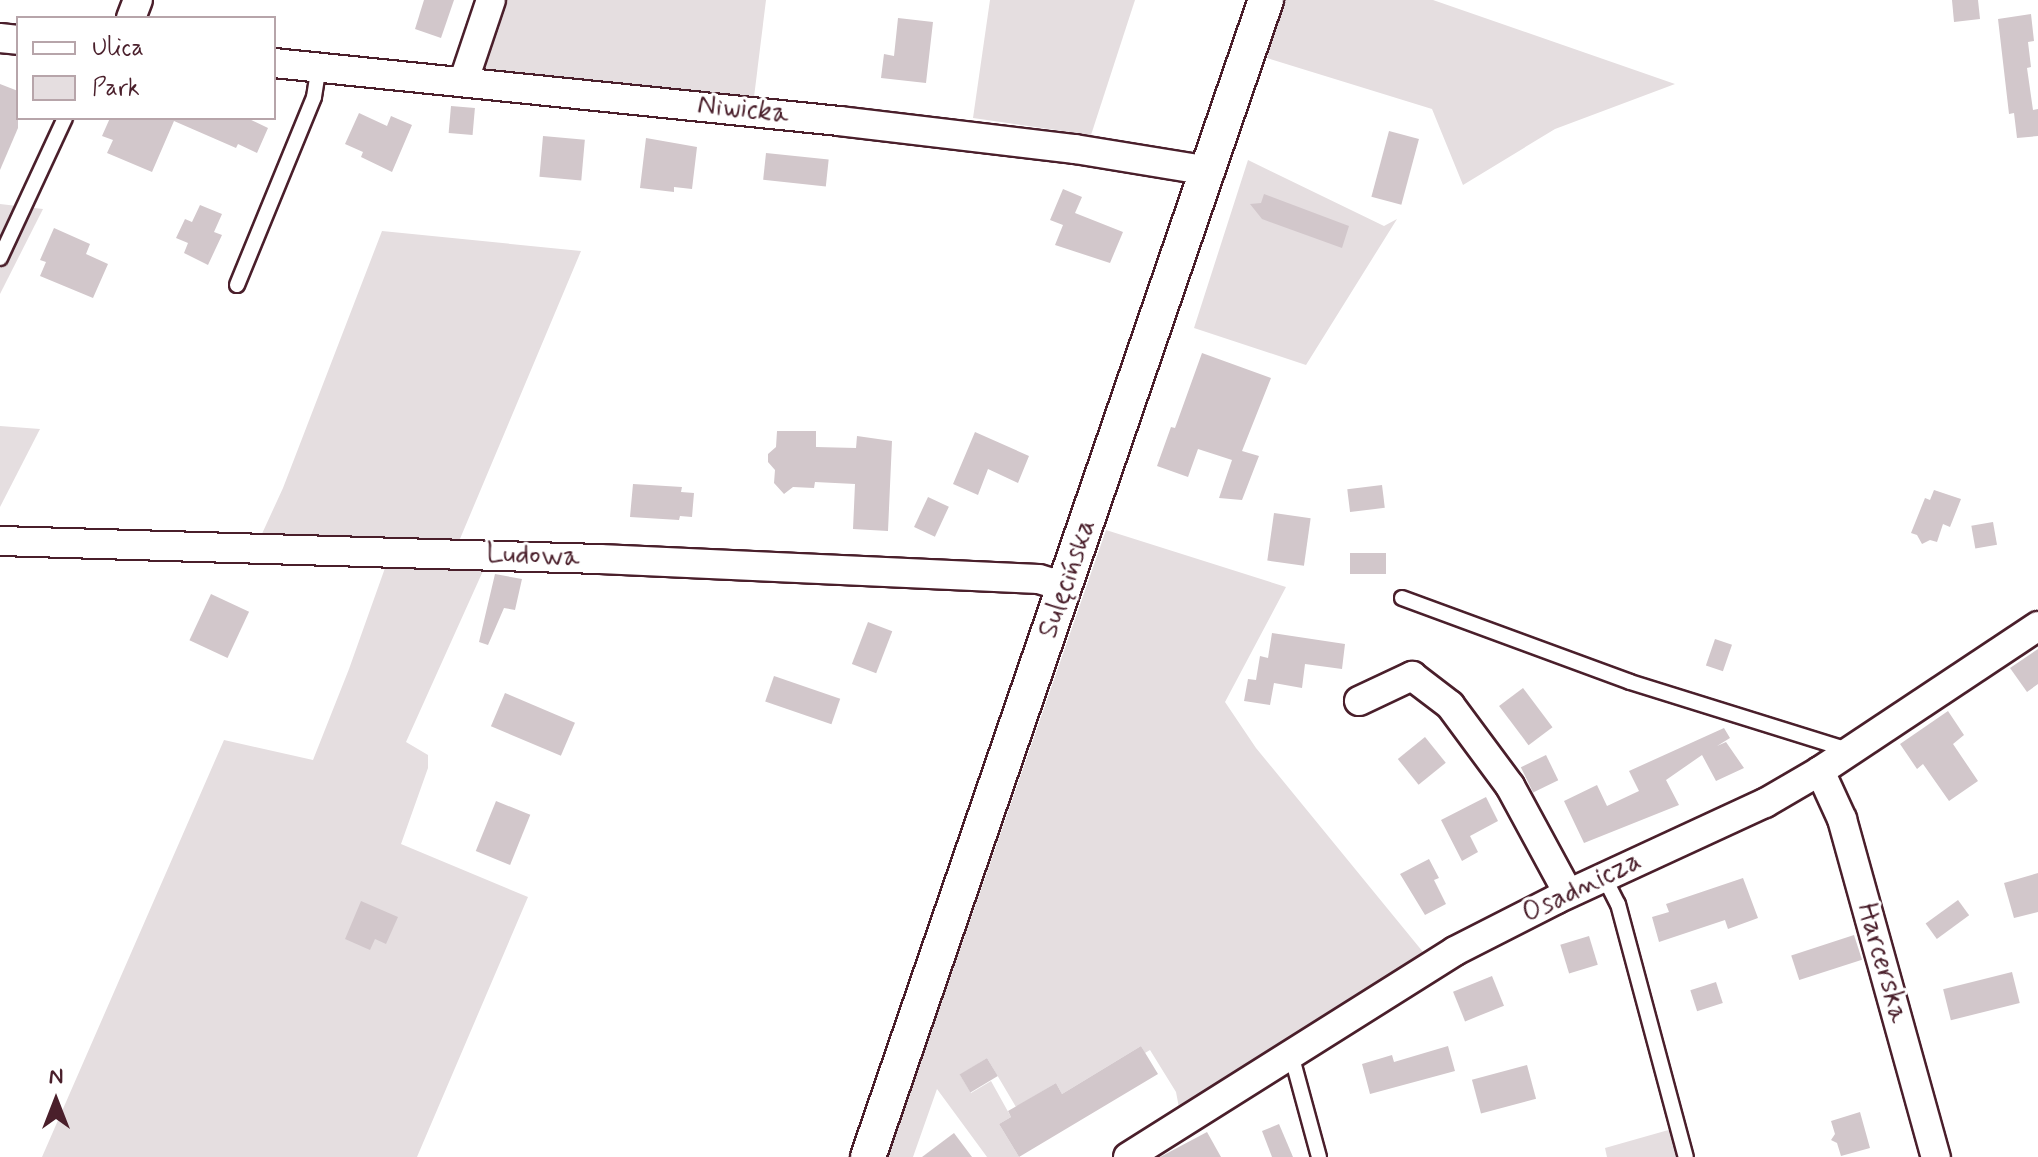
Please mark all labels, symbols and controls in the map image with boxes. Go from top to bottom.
legend [16,16,276,120]
text: Ulica [92,33,144,64]
text: Park [92,73,140,104]
street label: Niwicka [696,88,790,132]
street label: Sulęcińska [1032,515,1104,643]
street label: Ludowa [486,538,580,574]
street label: Osadnicza [1517,845,1647,931]
street label: Harcerska [1849,899,1915,1027]
north arrow [16,1061,96,1141]
text: N [49,1063,63,1091]

